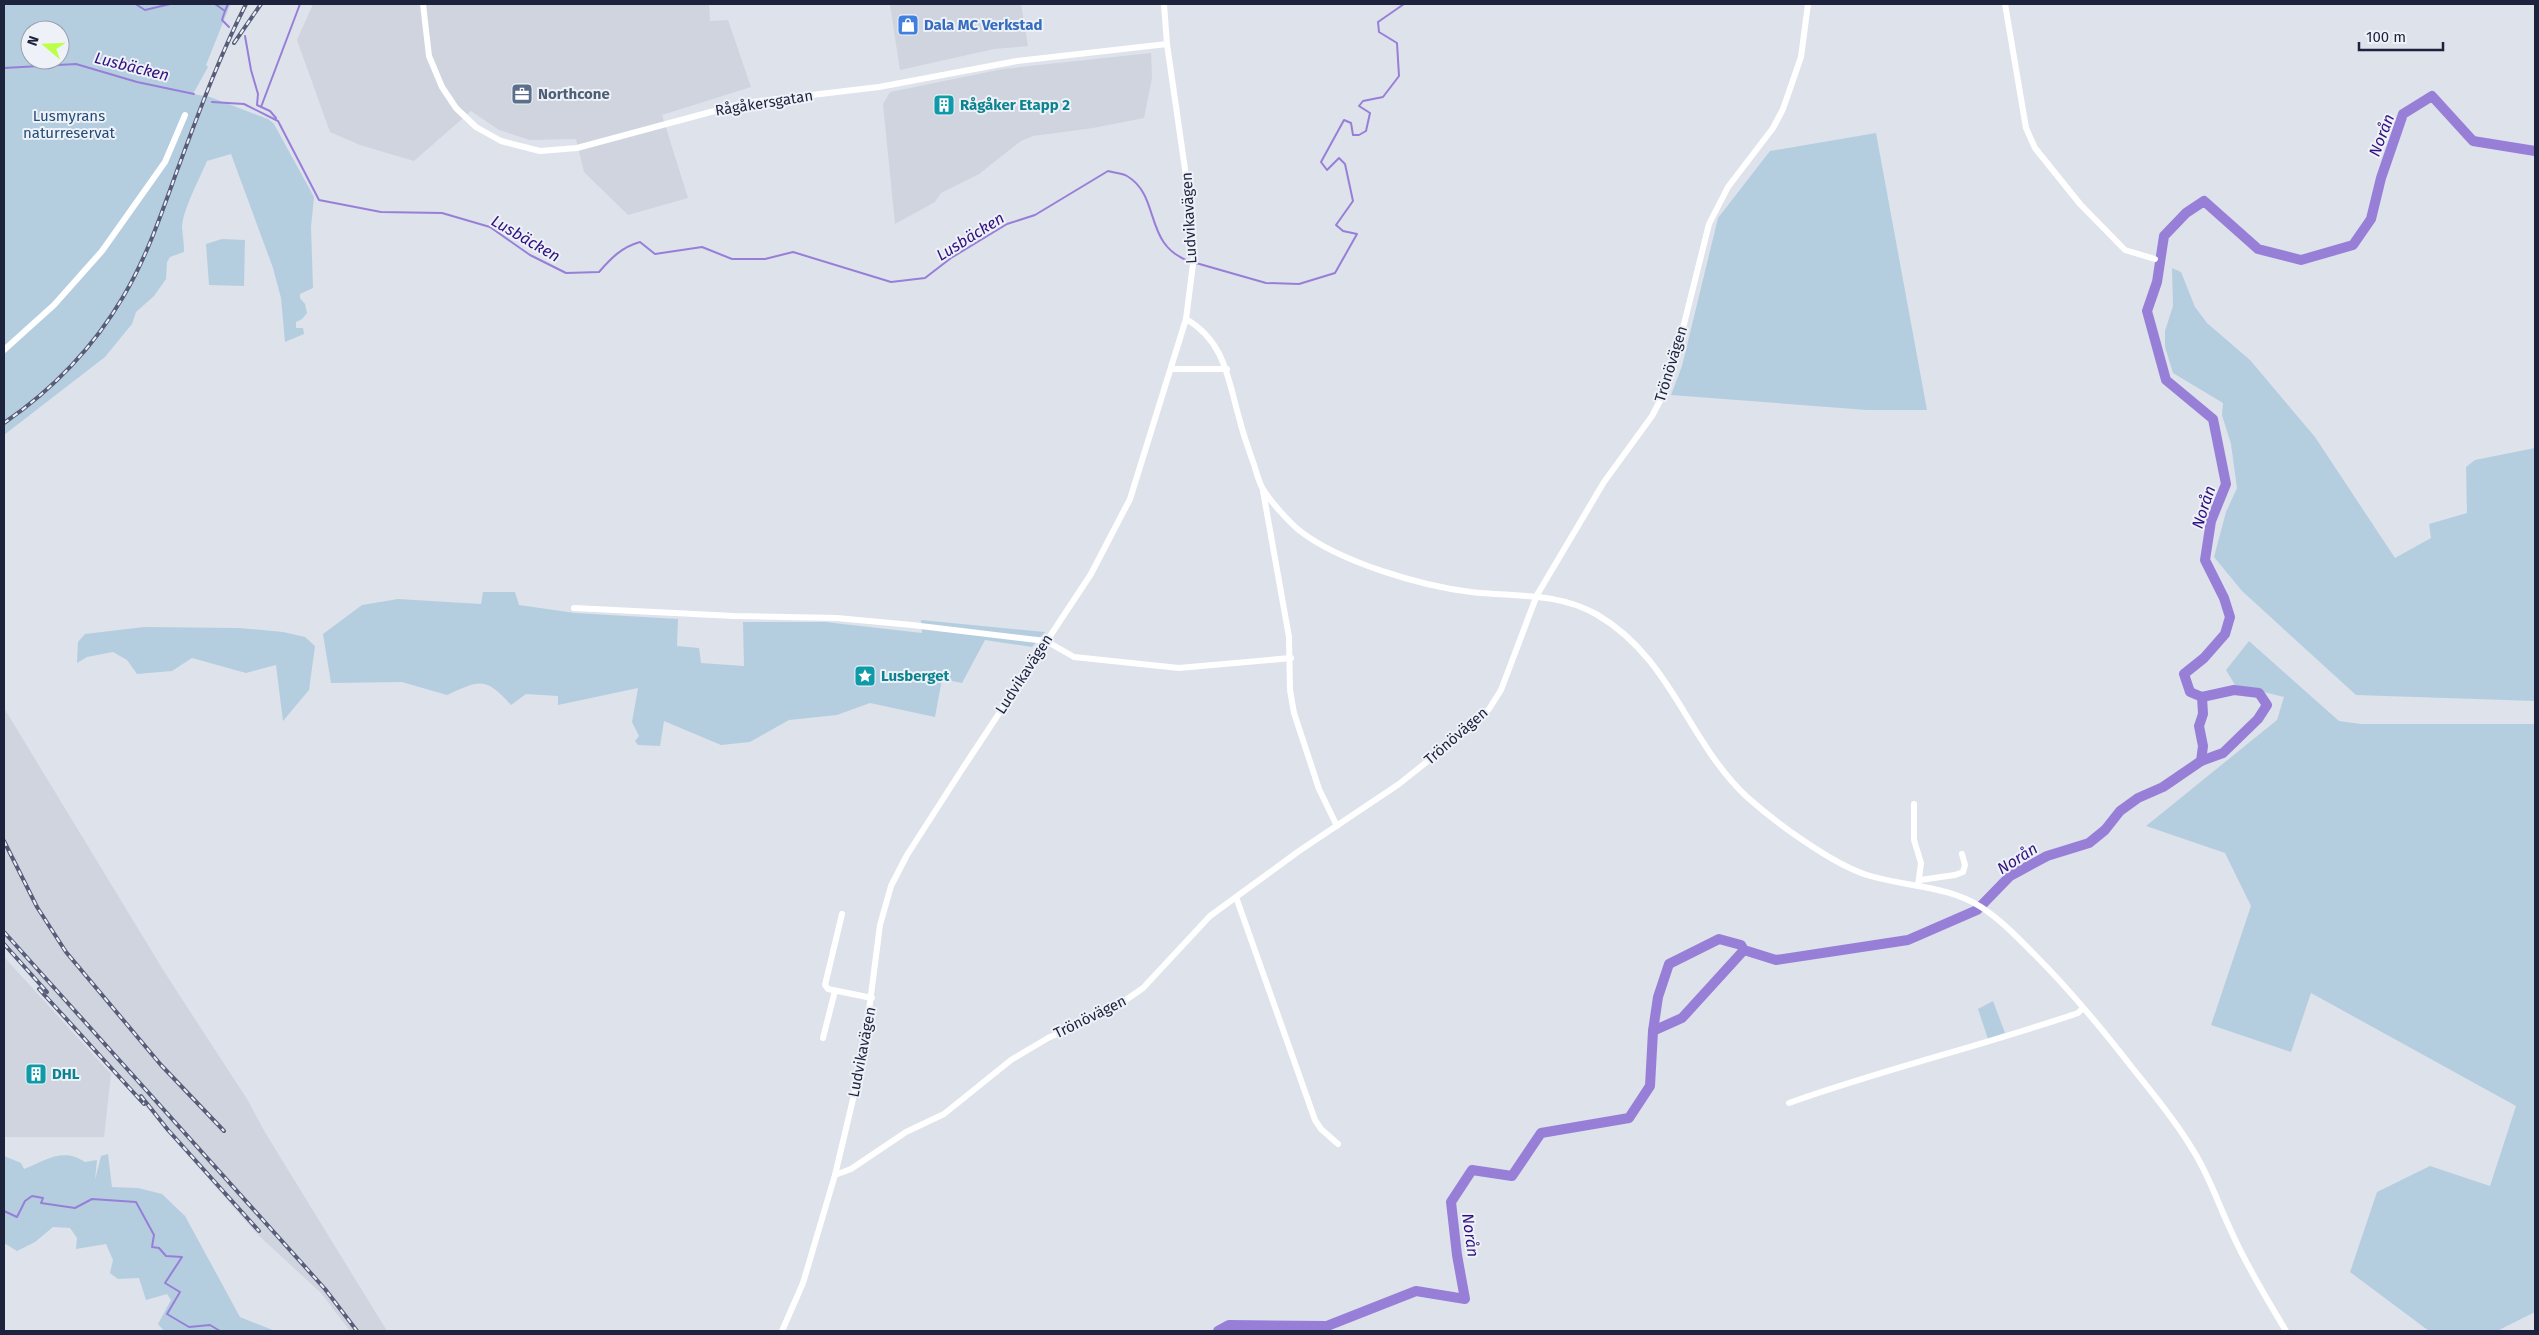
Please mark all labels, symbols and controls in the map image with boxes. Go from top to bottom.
shop icon: Dala MC Verkstad [896,13,920,37]
place label: Dala MC Verkstad [924,16,1042,34]
north arrow [20,20,70,70]
scale bar [2359,20,2443,52]
text: 100 m [2366,28,2406,46]
text: N [24,34,43,48]
water label: Lusbäcken [93,48,171,85]
office icon: Northcone [510,82,534,106]
place label: Northcone [538,85,610,103]
street label: Rågåkersgatan [714,86,814,120]
building icon: Rågåker Etapp 2 [932,93,956,117]
place label: Rågåker Etapp 2 [960,96,1070,114]
park label: Lusmyrans naturreservat [23,107,116,142]
water label: Norån [2365,111,2398,159]
street label: Ludvikavägen [1178,172,1200,264]
water label: Lusbäcken [933,208,1008,265]
water label: Lusbäcken [488,211,564,266]
street label: Trönövägen [1651,324,1691,404]
water label: Norån [2188,483,2219,531]
street label: Ludvikavägen [992,631,1056,717]
place icon: Lusberget [853,664,877,688]
place label: Lusberget [881,667,950,685]
street label: Trönövägen [1420,703,1492,769]
water label: Norån [1994,839,2041,878]
street label: Trönövägen [1051,992,1129,1042]
street label: Ludvikavägen [844,1005,880,1099]
building icon: DHL [24,1062,48,1086]
place label: DHL [52,1065,80,1083]
water label: Norån [1458,1212,1483,1258]

